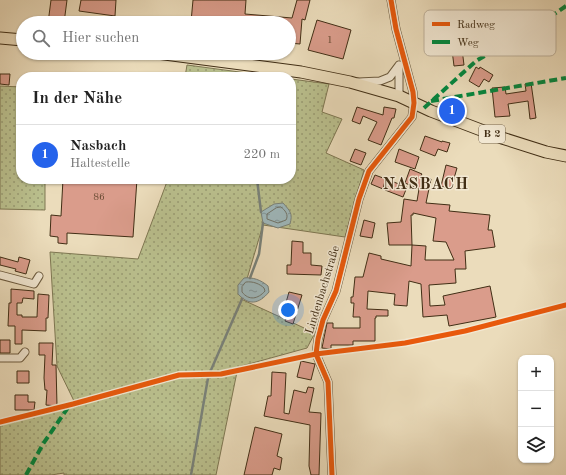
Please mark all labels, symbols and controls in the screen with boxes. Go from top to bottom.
legend [424,10,556,56]
search box [16,16,296,60]
text: Radweg [457,20,495,31]
icon: search [30,27,52,49]
text: Hier suchen [62,31,139,46]
house number: 1 [327,35,333,45]
text: Weg [457,38,479,49]
text: In der Nähe [32,90,122,107]
pin: 1 [439,96,465,126]
road number: B 2 [479,125,505,143]
text: Nasbach [70,139,127,154]
text: 1 [41,148,49,161]
text: 220 m [243,148,280,161]
text: Haltestelle [70,157,130,170]
district label: NASBACH [383,177,469,193]
house number: 86 [93,192,105,202]
street label: Lindenbachstraße [304,244,342,336]
your location [278,300,298,320]
map controls [518,355,554,463]
button: + [518,355,554,391]
button: − [518,391,554,427]
button: layers [518,427,554,463]

